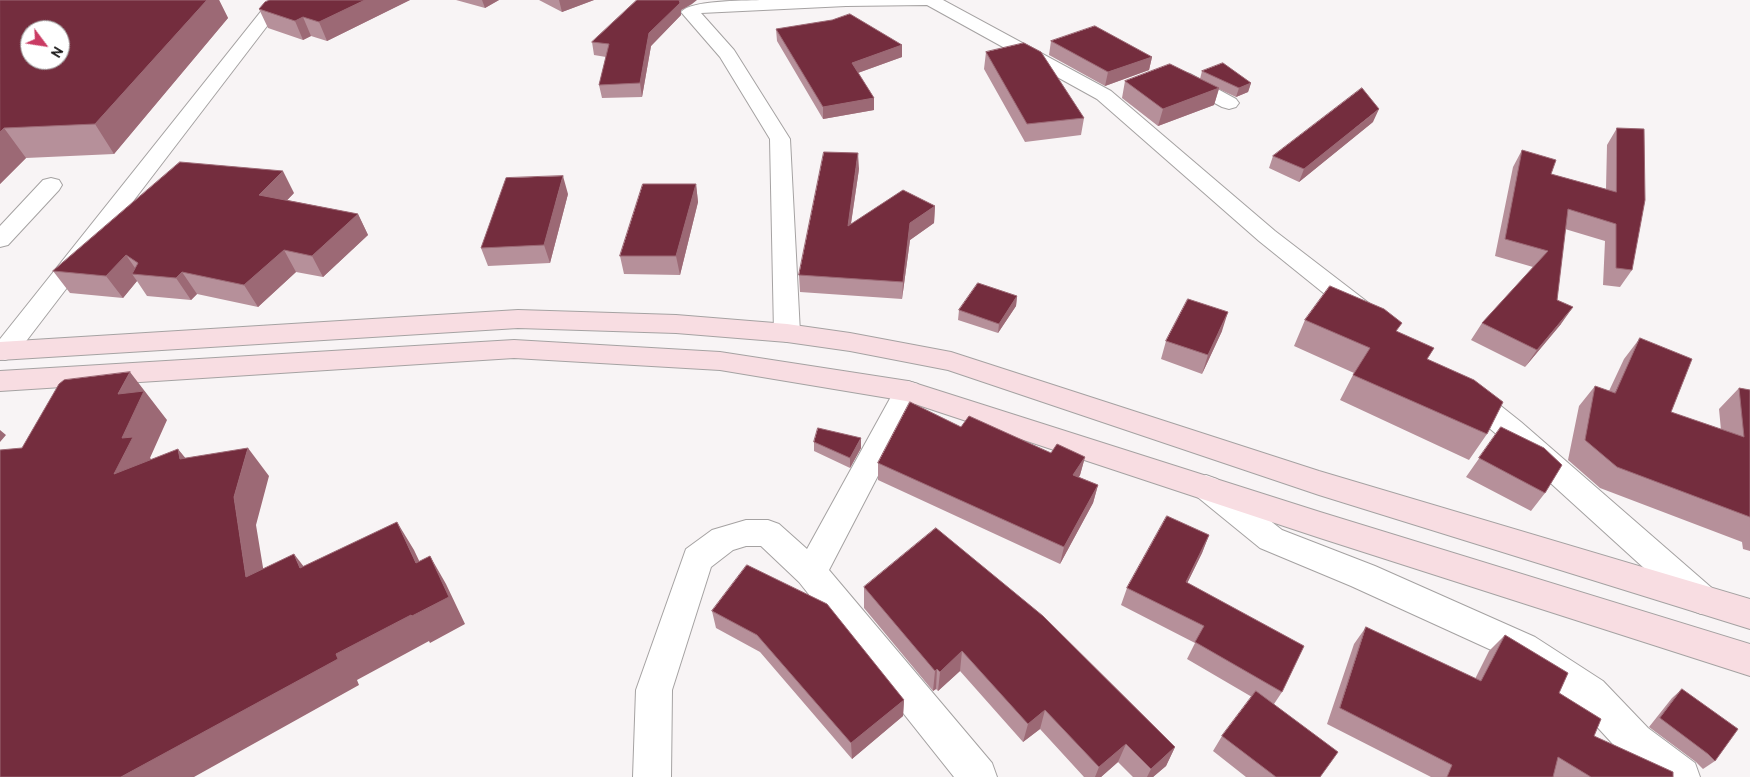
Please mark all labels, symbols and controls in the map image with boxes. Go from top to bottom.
north arrow [20,20,70,70]
text: N [47,43,67,61]

